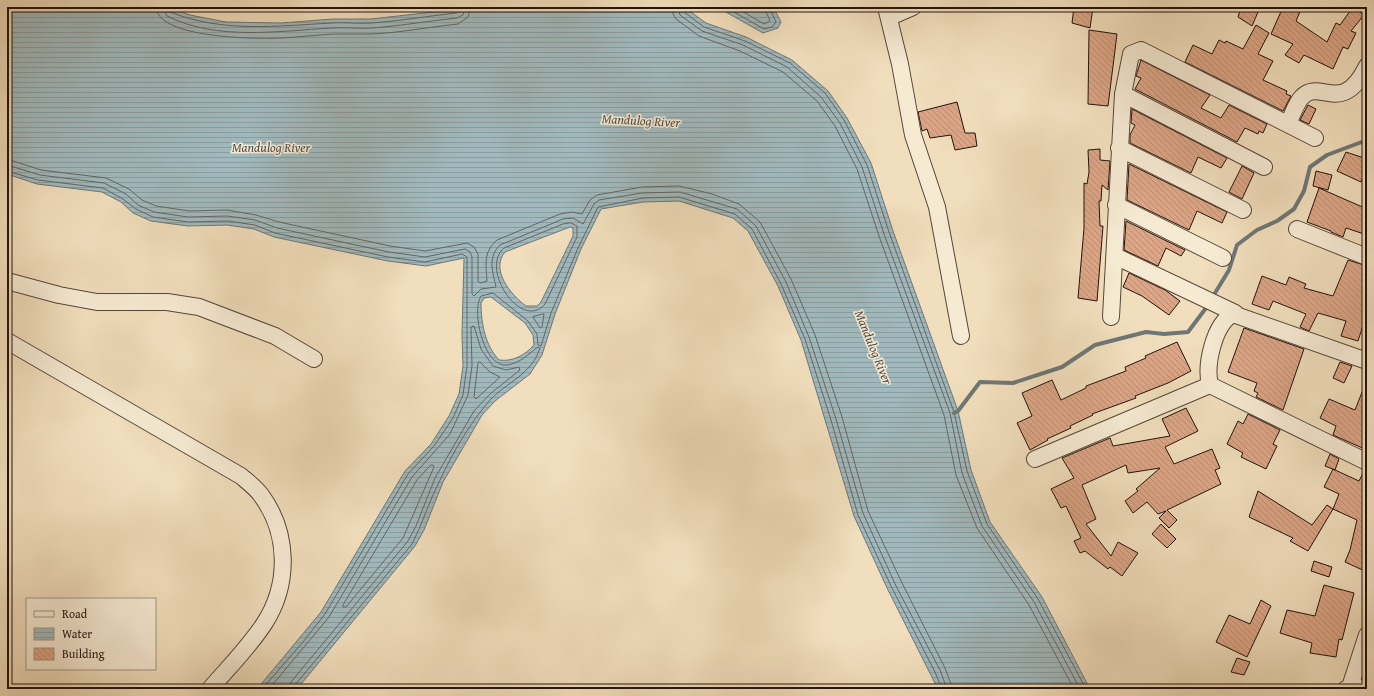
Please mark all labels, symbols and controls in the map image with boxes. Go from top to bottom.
water label: Mandulog River [601,109,682,132]
water label: Mandulog River [232,138,312,157]
water label: Mandulog River [850,307,898,388]
legend [26,598,156,670]
text: Road [62,605,88,622]
text: Water [62,625,92,642]
text: Building [62,645,105,662]

